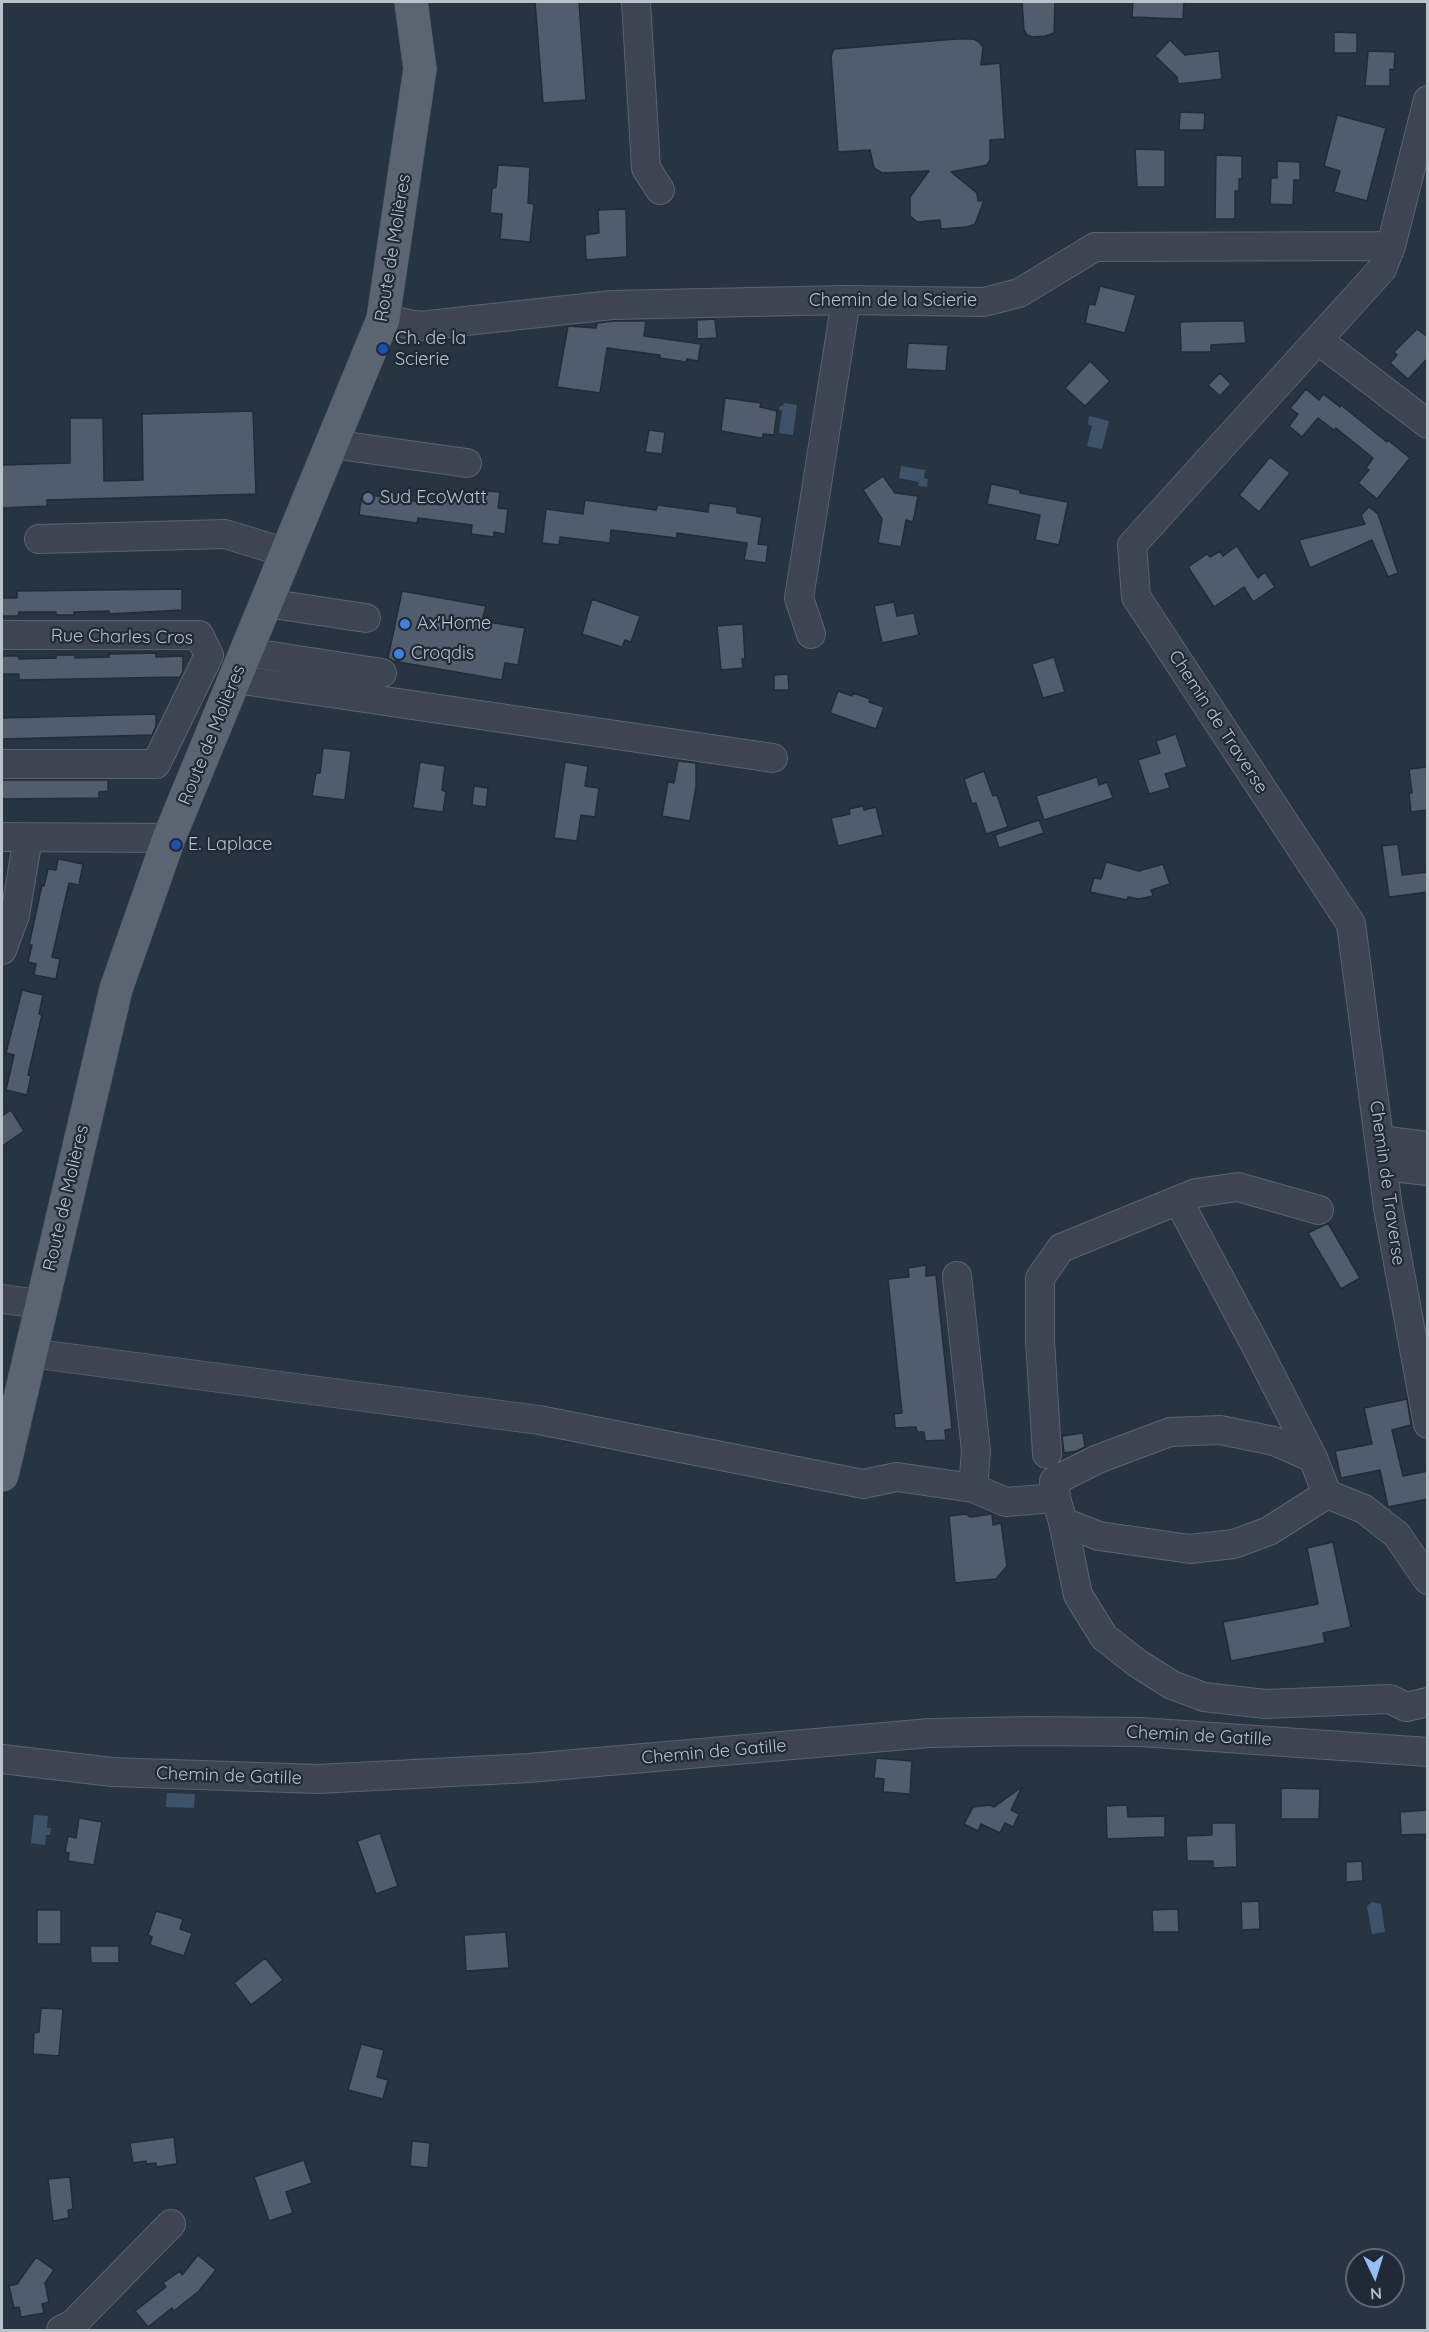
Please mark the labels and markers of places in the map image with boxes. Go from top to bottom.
place label: Ch. de la Scierie [395,328,466,370]
marker: Ch. de la Scierie [376,342,390,356]
place label: Sud EcoWatt [380,487,487,509]
marker: Sud EcoWatt [361,491,375,505]
place label: Ax'Home [417,613,491,635]
marker: Ax'Home [398,617,412,631]
place label: Croqdis [411,643,474,665]
marker: Croqdis [392,647,406,661]
place label: E. Laplace [188,834,272,856]
marker: E. Laplace [169,838,183,852]

